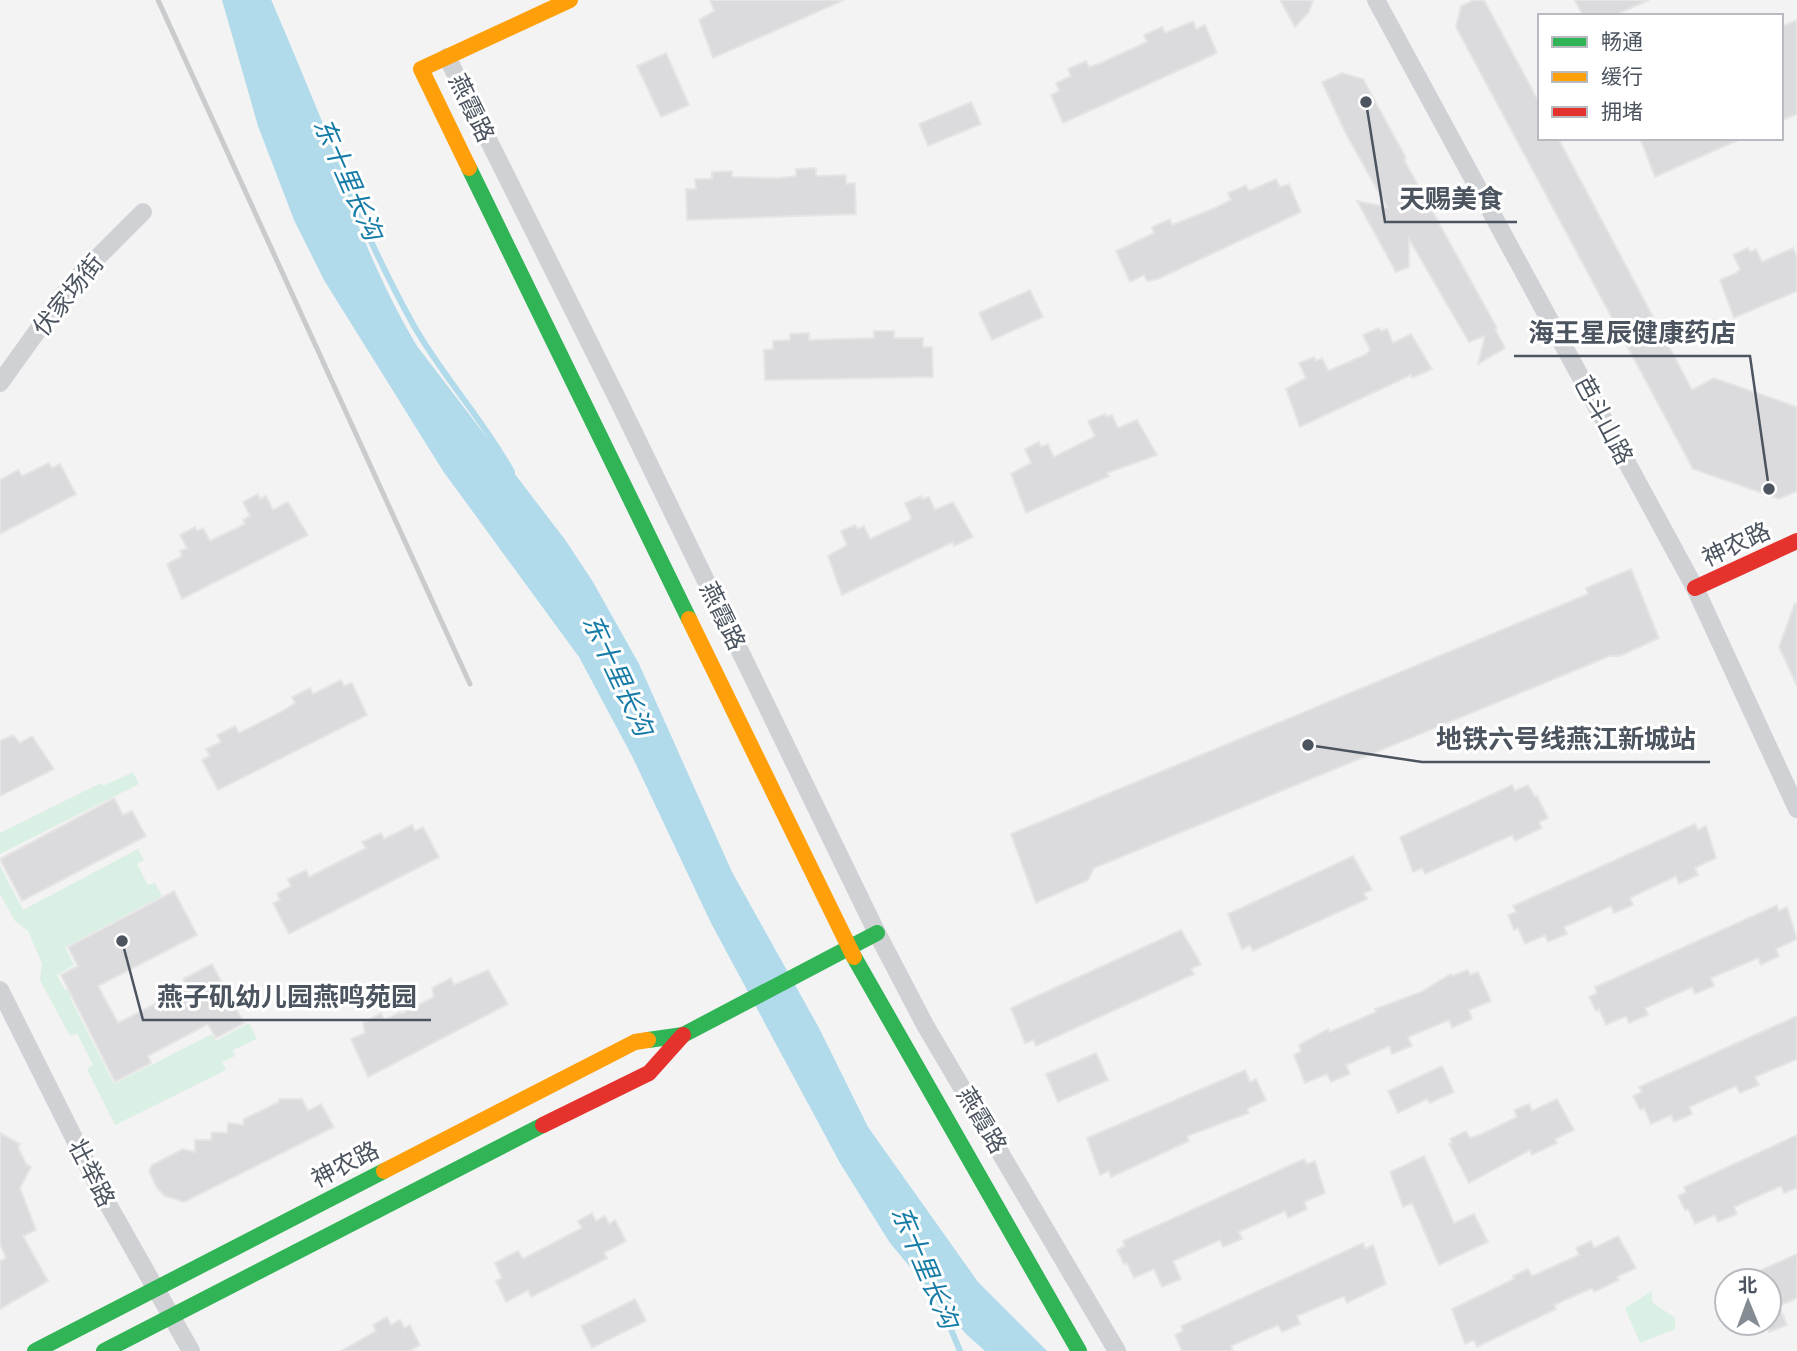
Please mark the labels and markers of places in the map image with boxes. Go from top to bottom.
callout: 天赐美食 [1385,175,1517,222]
callout: 海王星辰健康药店 [1514,309,1750,356]
callout: 地铁六号线燕江新城站 [1422,715,1710,762]
callout: 燕子矶幼儿园燕鸣苑园 [143,973,431,1020]

